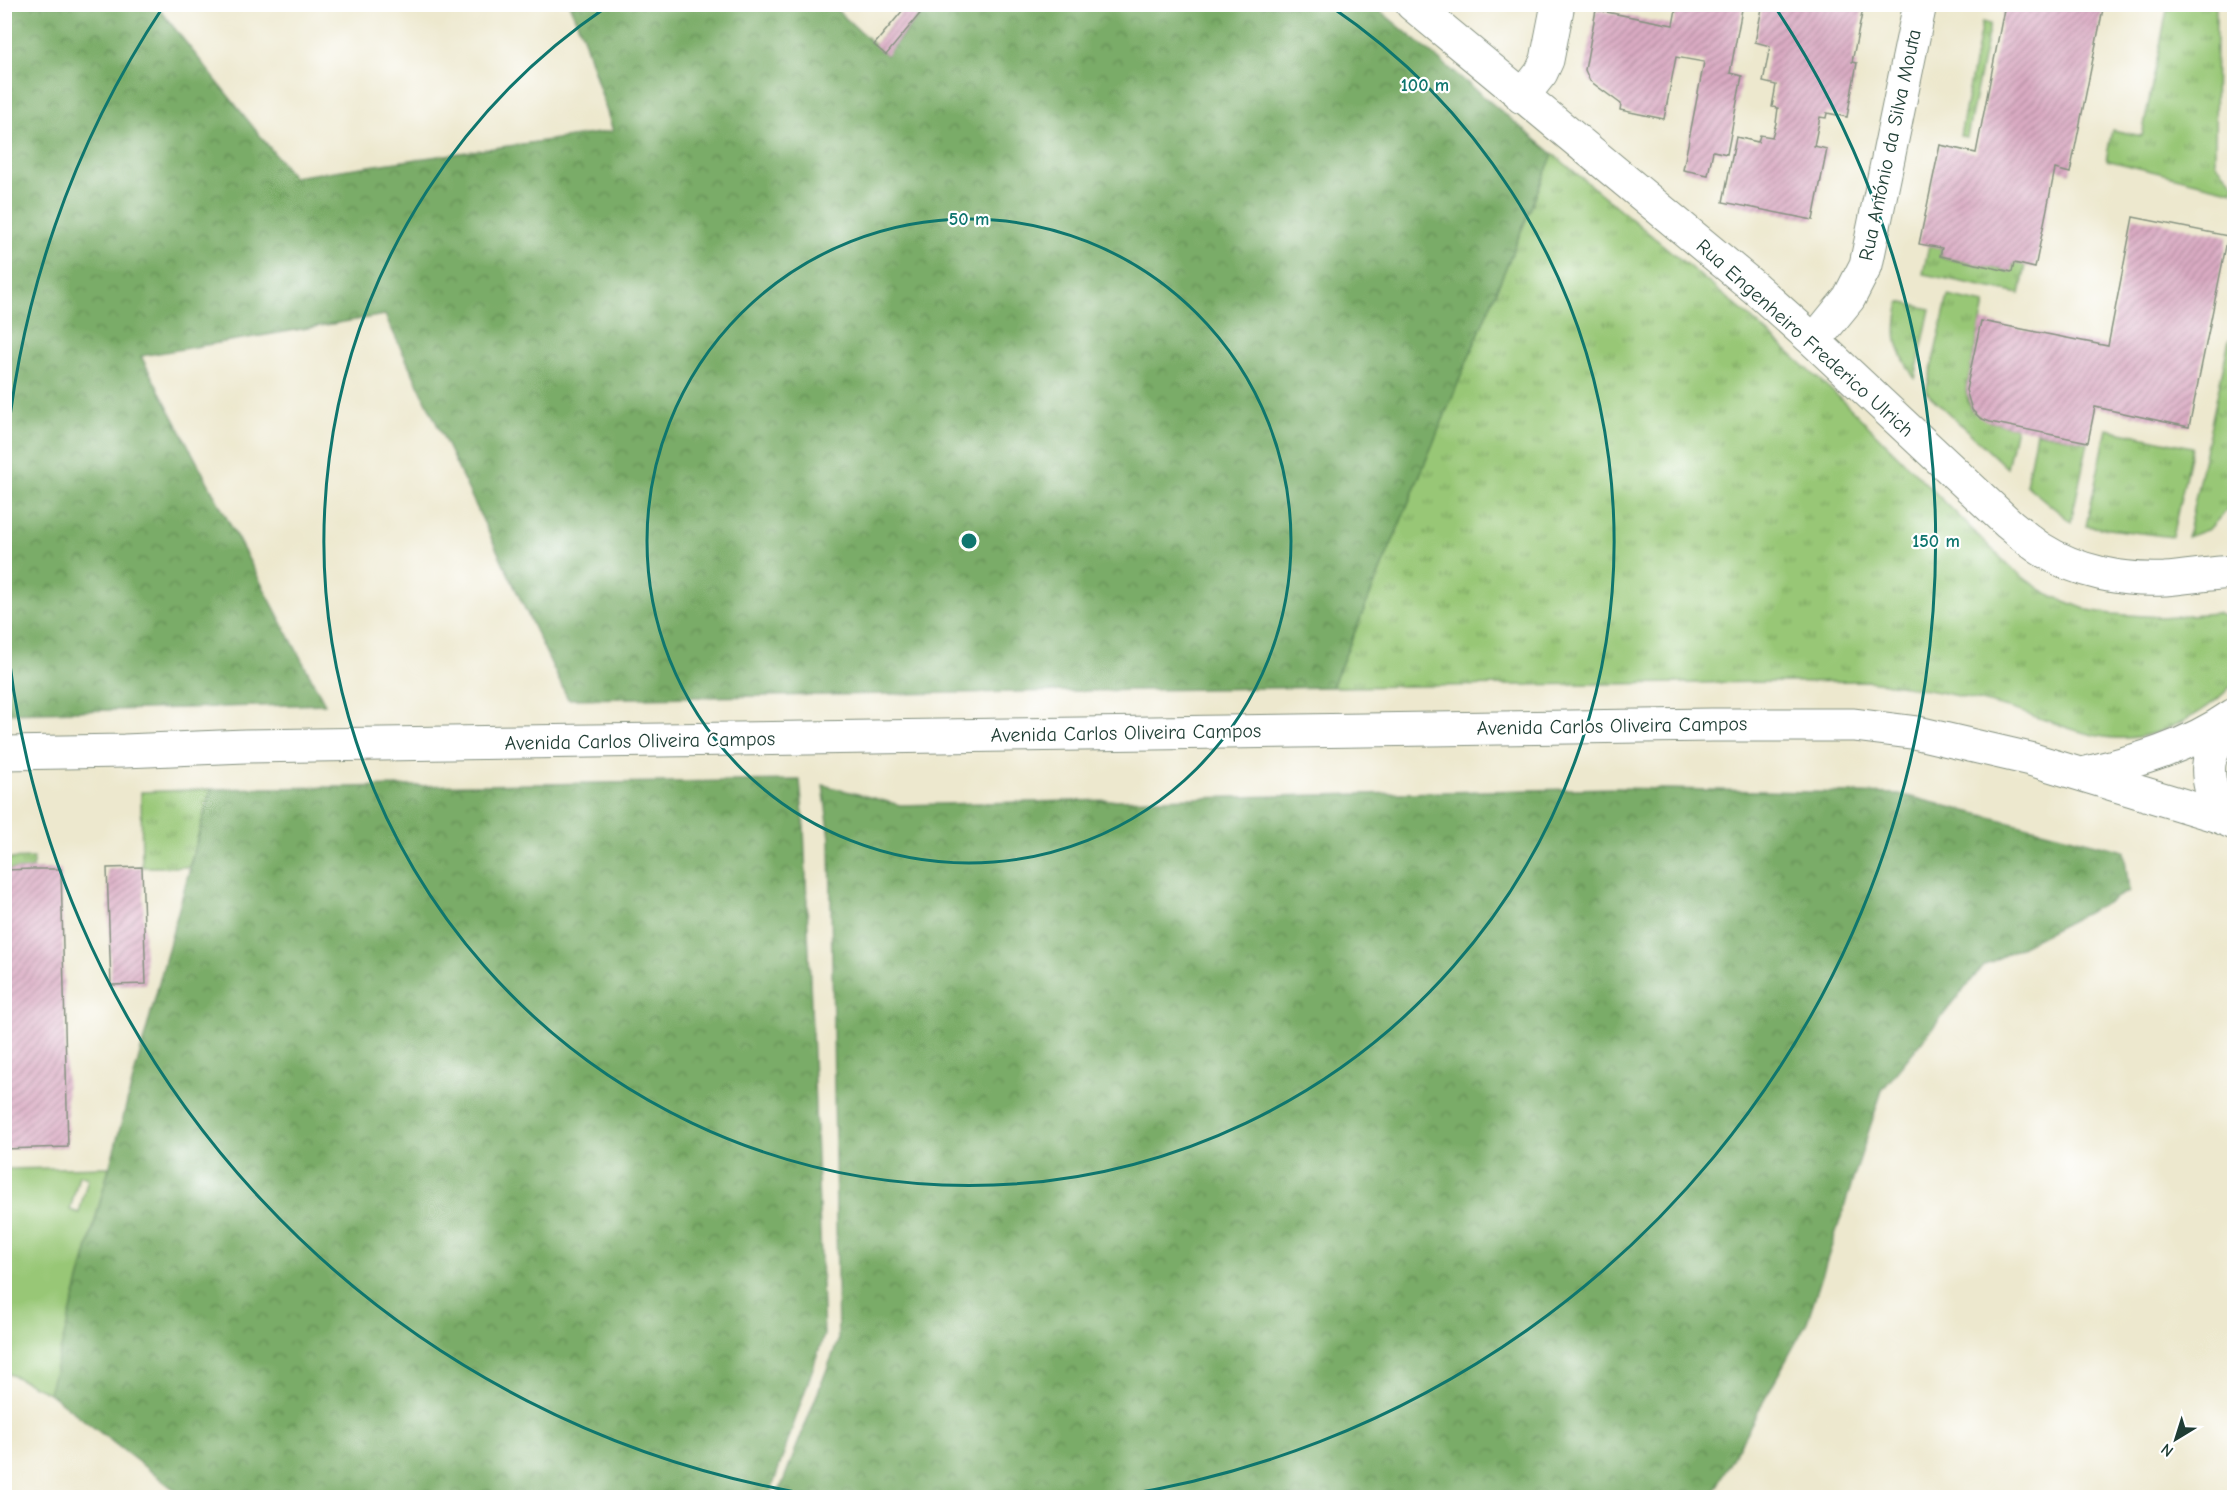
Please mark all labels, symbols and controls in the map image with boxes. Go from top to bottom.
street label: Rua António da Silva Mouta [1854,27,1926,263]
text: 100 m [1401,75,1449,96]
text: 50 m [949,209,989,230]
street label: Rua Engenheiro Frederico Ulrich [1692,234,1918,442]
centre of rings [959,531,979,551]
text: 150 m [1912,531,1960,552]
street label: Avenida Carlos Oliveira Campos [1477,712,1747,740]
street label: Avenida Carlos Oliveira Campos [991,719,1261,747]
street label: Avenida Carlos Oliveira Campos [505,727,775,755]
north arrow [2146,1409,2206,1469]
text: N [2158,1440,2177,1460]

